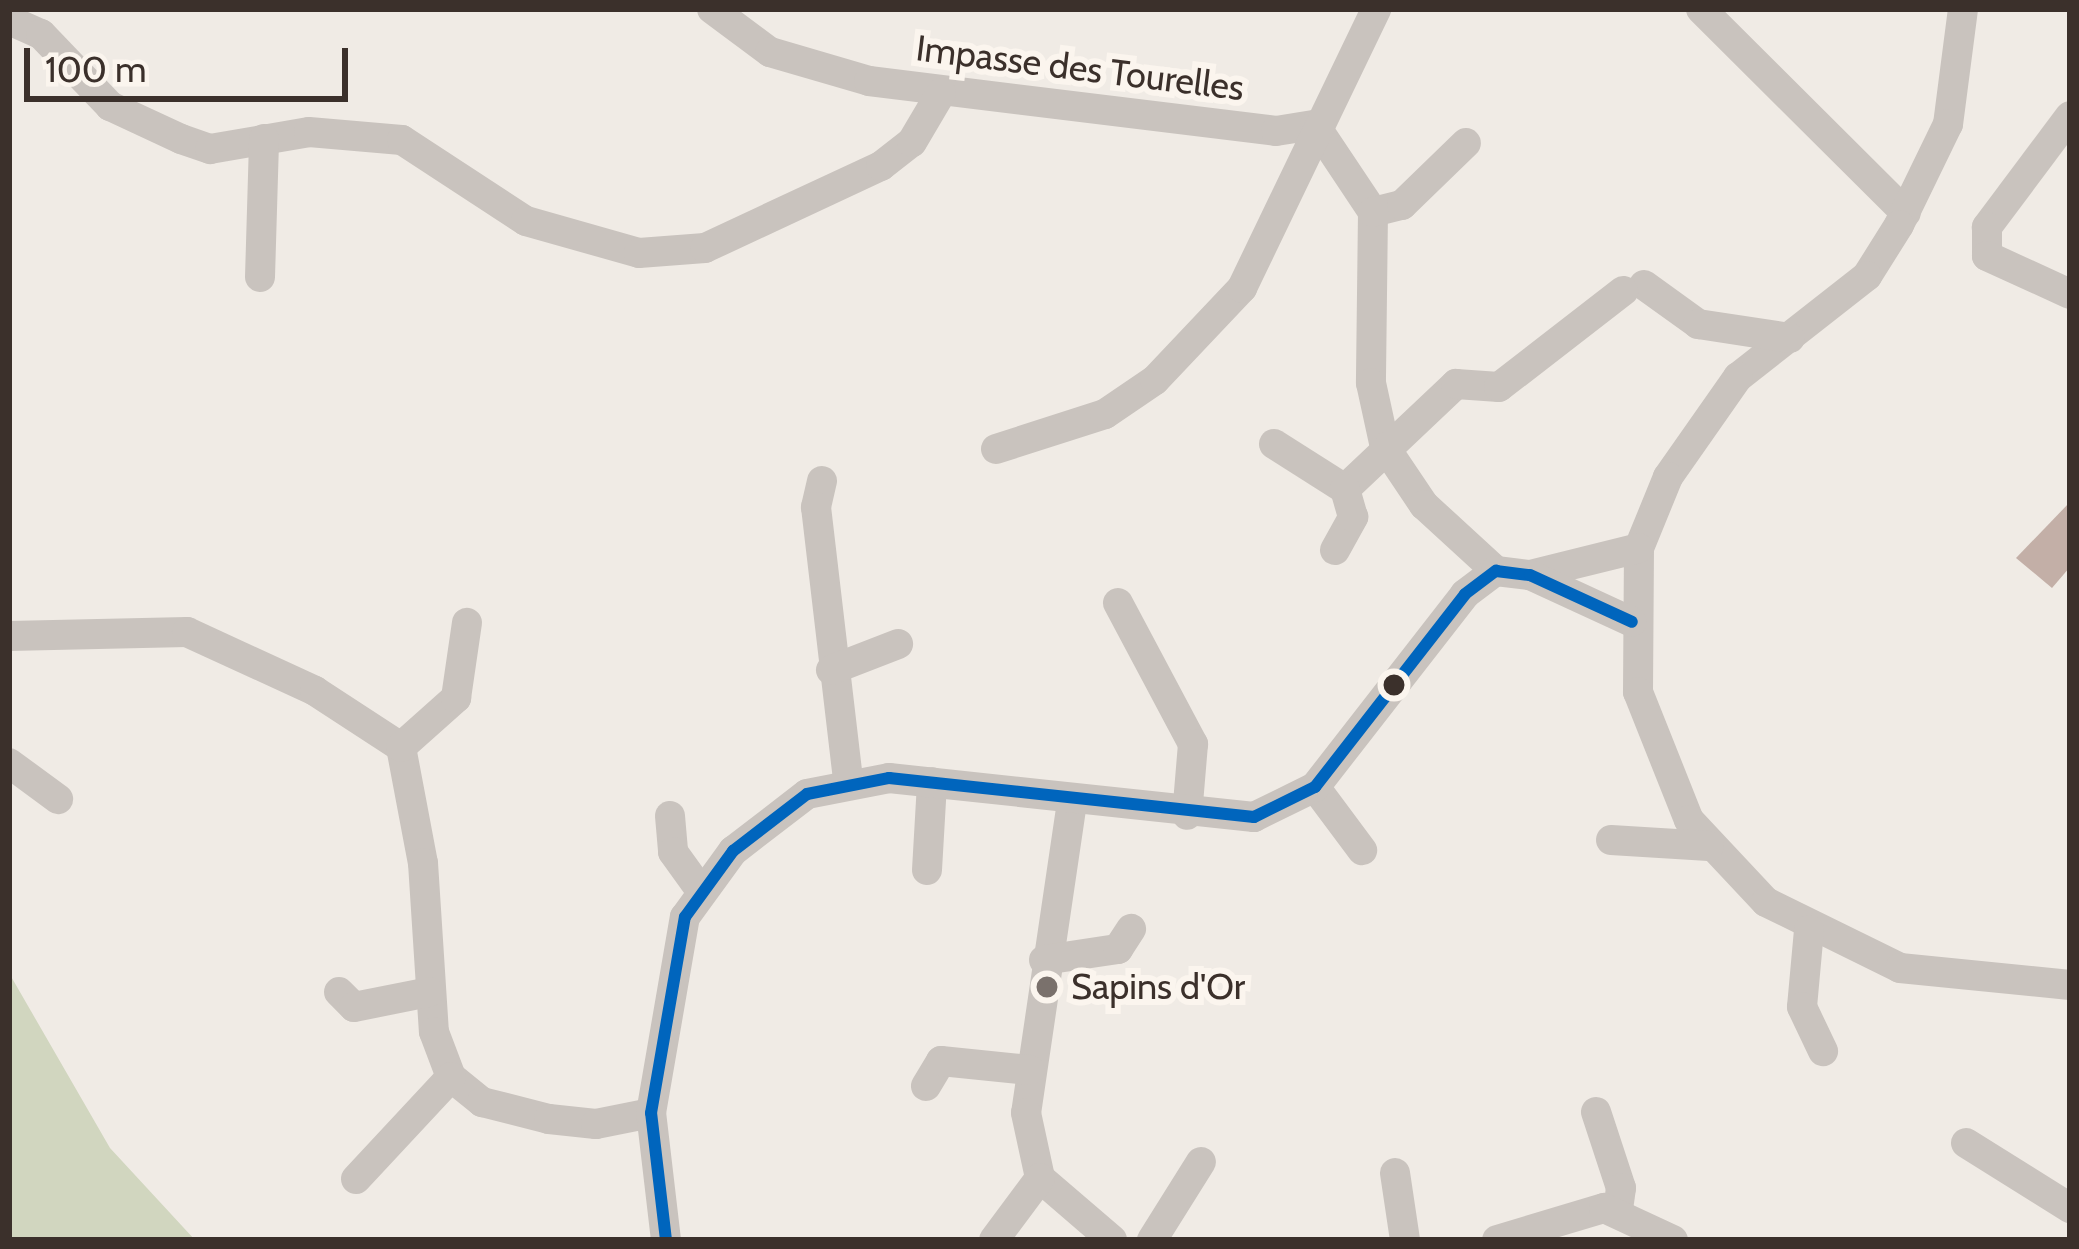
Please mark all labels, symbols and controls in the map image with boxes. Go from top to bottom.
scale bar [30,24,354,98]
street label: Impasse des Tourelles [914,26,1246,110]
text: 100 m [45,47,147,91]
unlabelled marker [1383,674,1405,696]
place label: Sapins d'Or [1071,965,1245,1009]
marker: Sapins d'Or [1034,974,1060,1000]

